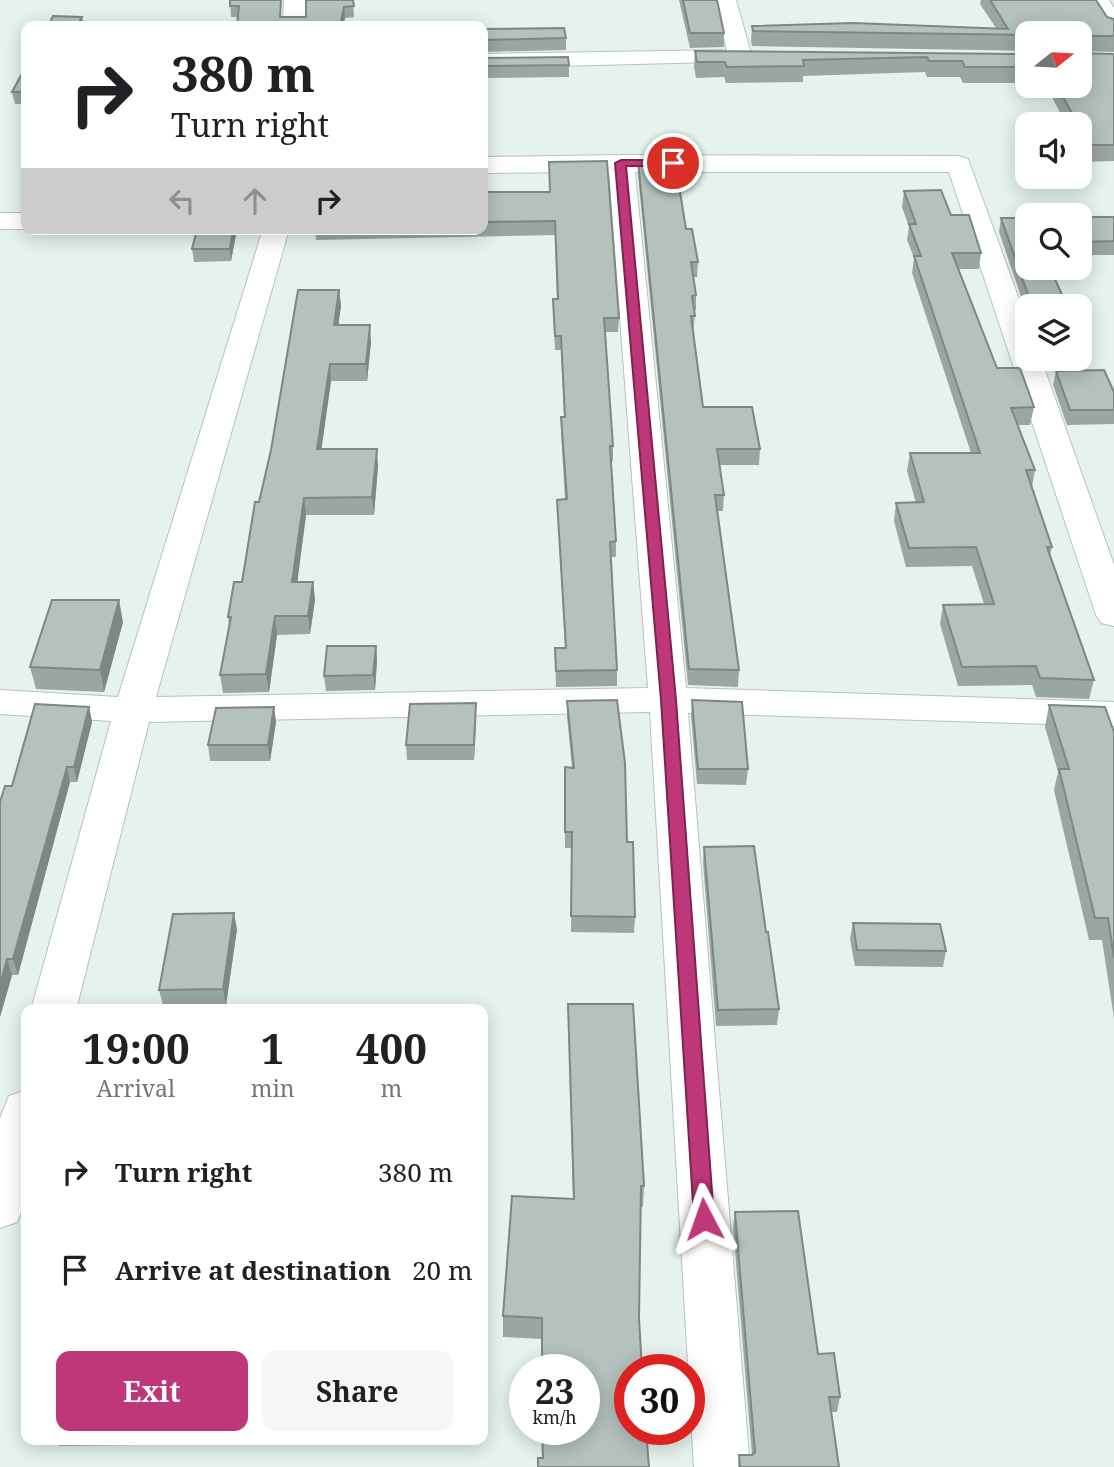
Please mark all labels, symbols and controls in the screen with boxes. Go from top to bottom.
north arrow [1015,21,1092,98]
map controls [1015,21,1092,371]
text: 380 m [171,40,315,106]
icon: right [56,49,147,140]
text: Turn right [171,103,329,146]
button: sound [1015,112,1092,189]
pin [643,133,703,193]
icon: arrive [654,144,692,182]
icon: left [163,182,201,220]
icon: ahead [236,182,274,220]
icon: right [309,182,347,220]
button: search [1015,203,1092,280]
button: layers [1015,294,1092,371]
text: 19:00 [82,1019,190,1076]
text: 1 [261,1019,285,1076]
text: 400 [356,1019,427,1076]
text: Arrival [97,1072,175,1104]
text: min [251,1072,295,1104]
text: m [380,1072,402,1104]
icon: right [56,1153,94,1191]
text: Turn right [115,1154,252,1190]
text: 380 m [378,1154,453,1190]
position arrow [667,1182,741,1256]
icon: arrive [56,1251,94,1289]
text: Arrive at destination [115,1252,391,1288]
text: 20 m [412,1252,472,1288]
button: Exit [56,1351,248,1431]
button: Share [262,1351,453,1431]
speed limit sign: 30 [614,1354,705,1445]
text: 23 [535,1367,574,1414]
text: km/h [532,1405,577,1429]

